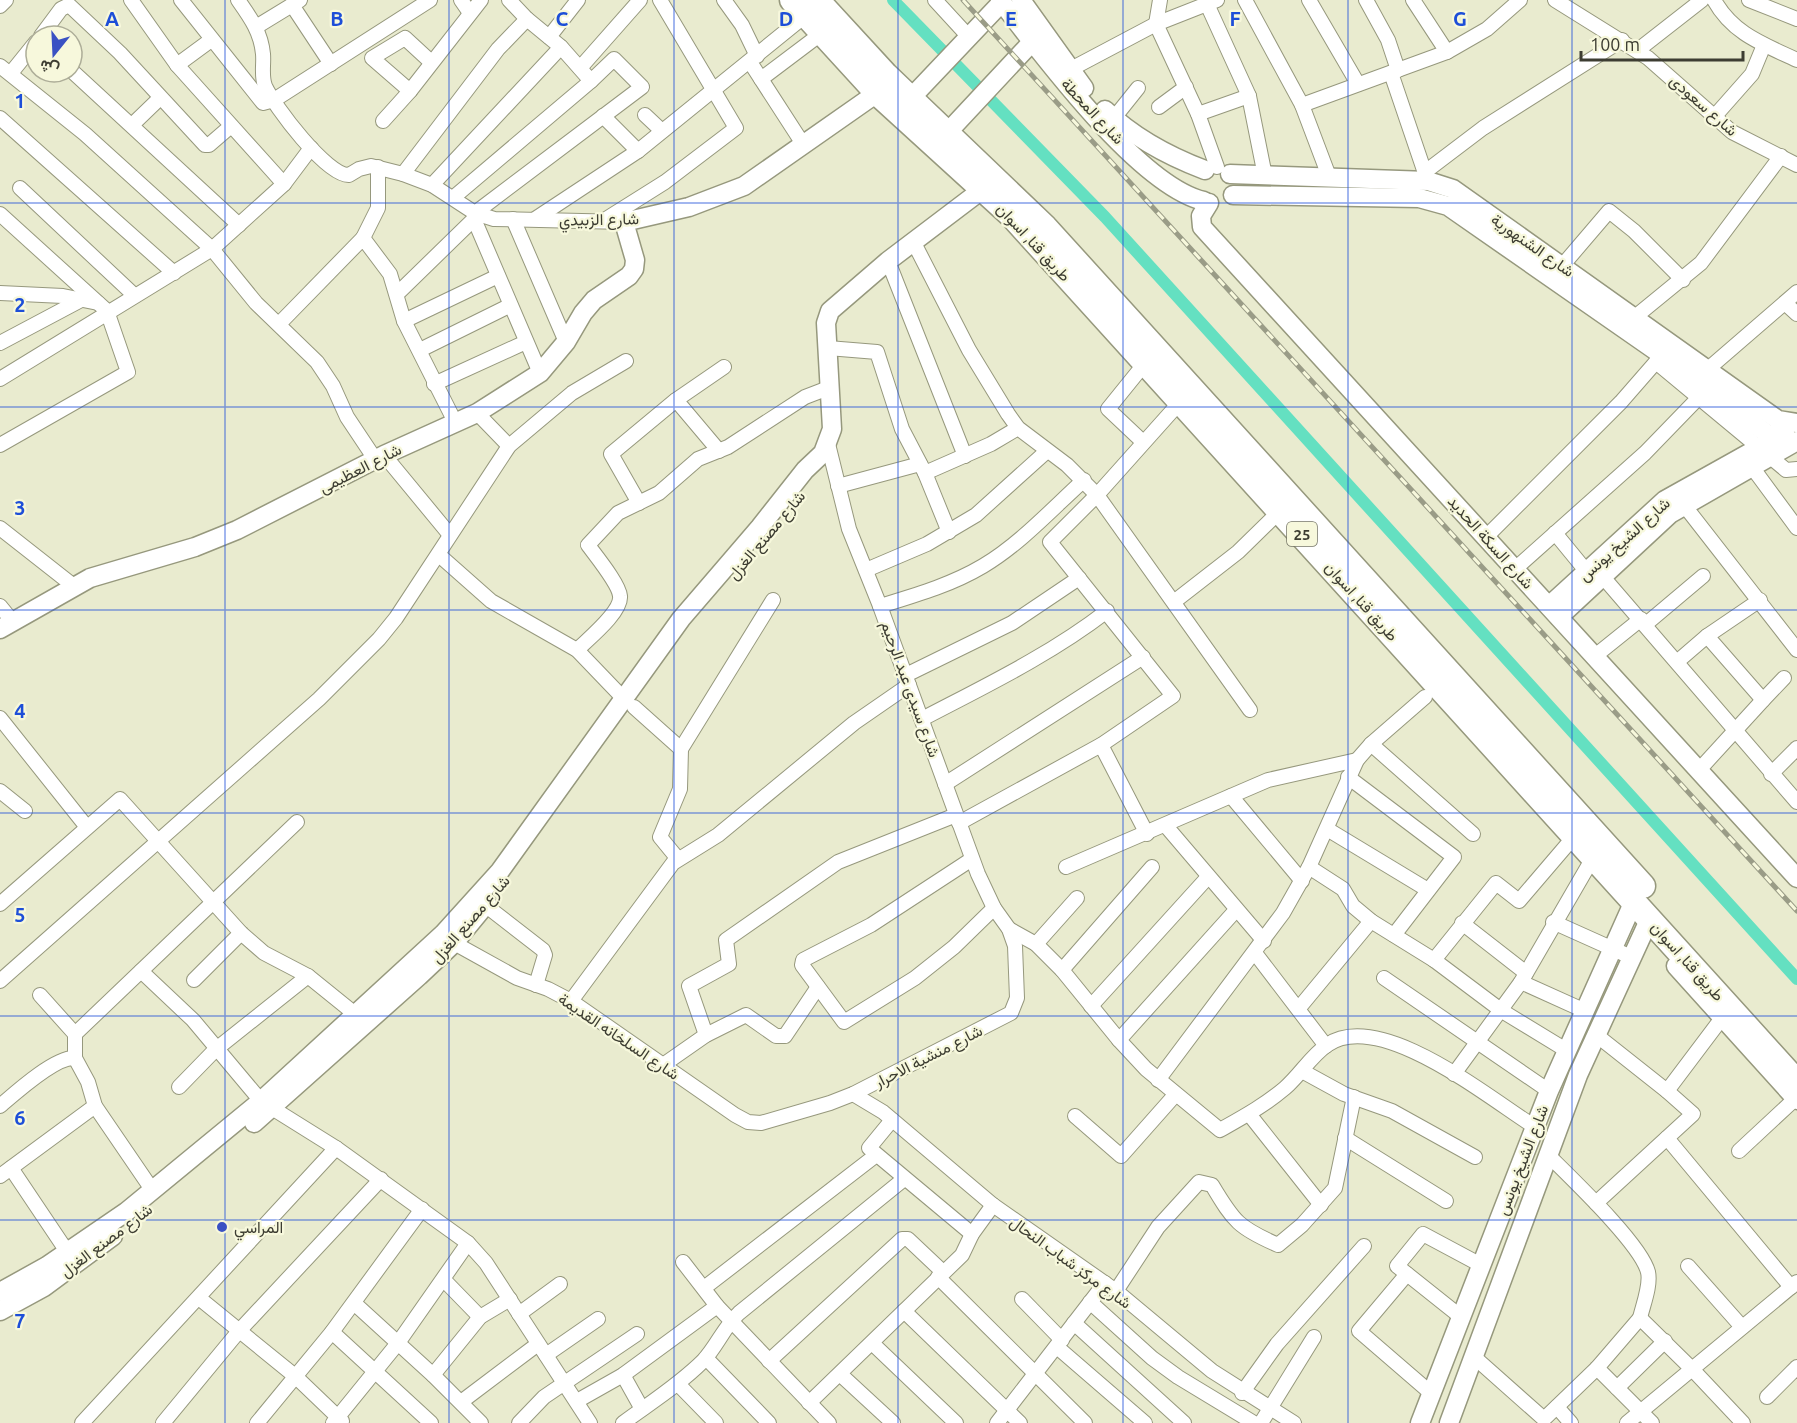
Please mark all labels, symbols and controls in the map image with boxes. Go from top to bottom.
text: A [105,7,119,30]
text: B [330,7,344,30]
text: C [556,7,569,30]
text: D [779,7,793,30]
text: E [1005,7,1017,30]
text: F [1229,7,1241,30]
text: G [1453,7,1467,30]
north arrow [24,24,84,84]
scale bar [1581,24,1743,62]
text: 100 m [1590,34,1640,54]
text: ش [37,56,62,80]
street label: شارع سعودى [1665,71,1741,142]
street label: شارع المحطة [1056,74,1128,150]
text: 1 [14,89,26,112]
street label: طريق قنا, اسوان [992,199,1075,286]
street label: شارع الزبيدي [559,209,639,234]
street label: شارع الشنهورية [1486,210,1578,283]
text: 2 [14,293,26,316]
street label: شارع العظيمى [316,440,405,499]
street label: شارع مصنع الغزل [724,487,811,585]
street label: شارع السكة الحديد [1442,492,1538,594]
street label: شارع الشيخ يونس [1575,493,1675,587]
text: 3 [14,496,26,519]
road number: 25 [1287,522,1317,546]
street label: طريق قنا, اسوان [1320,558,1402,646]
street label: شارع سيدى عبد الرحيم [875,618,944,761]
text: 4 [14,699,26,722]
street label: شارع مصنع الغزل [427,872,515,968]
text: 5 [14,903,26,926]
street label: طريق قنا, اسوان [1646,918,1728,1006]
street label: شارع السلخانه القديمة [554,989,683,1086]
street label: شارع منشية الاحرار [870,1021,986,1094]
street label: شارع الشيخ يونس [1493,1102,1554,1219]
text: 6 [14,1106,26,1129]
street label: شارع مصنع الغزل [57,1200,157,1283]
street label: شارع مركز شباب النحال [1005,1212,1135,1314]
place label: المراسي [234,1218,283,1241]
marker: المراسي [215,1220,229,1234]
text: 7 [14,1309,26,1332]

